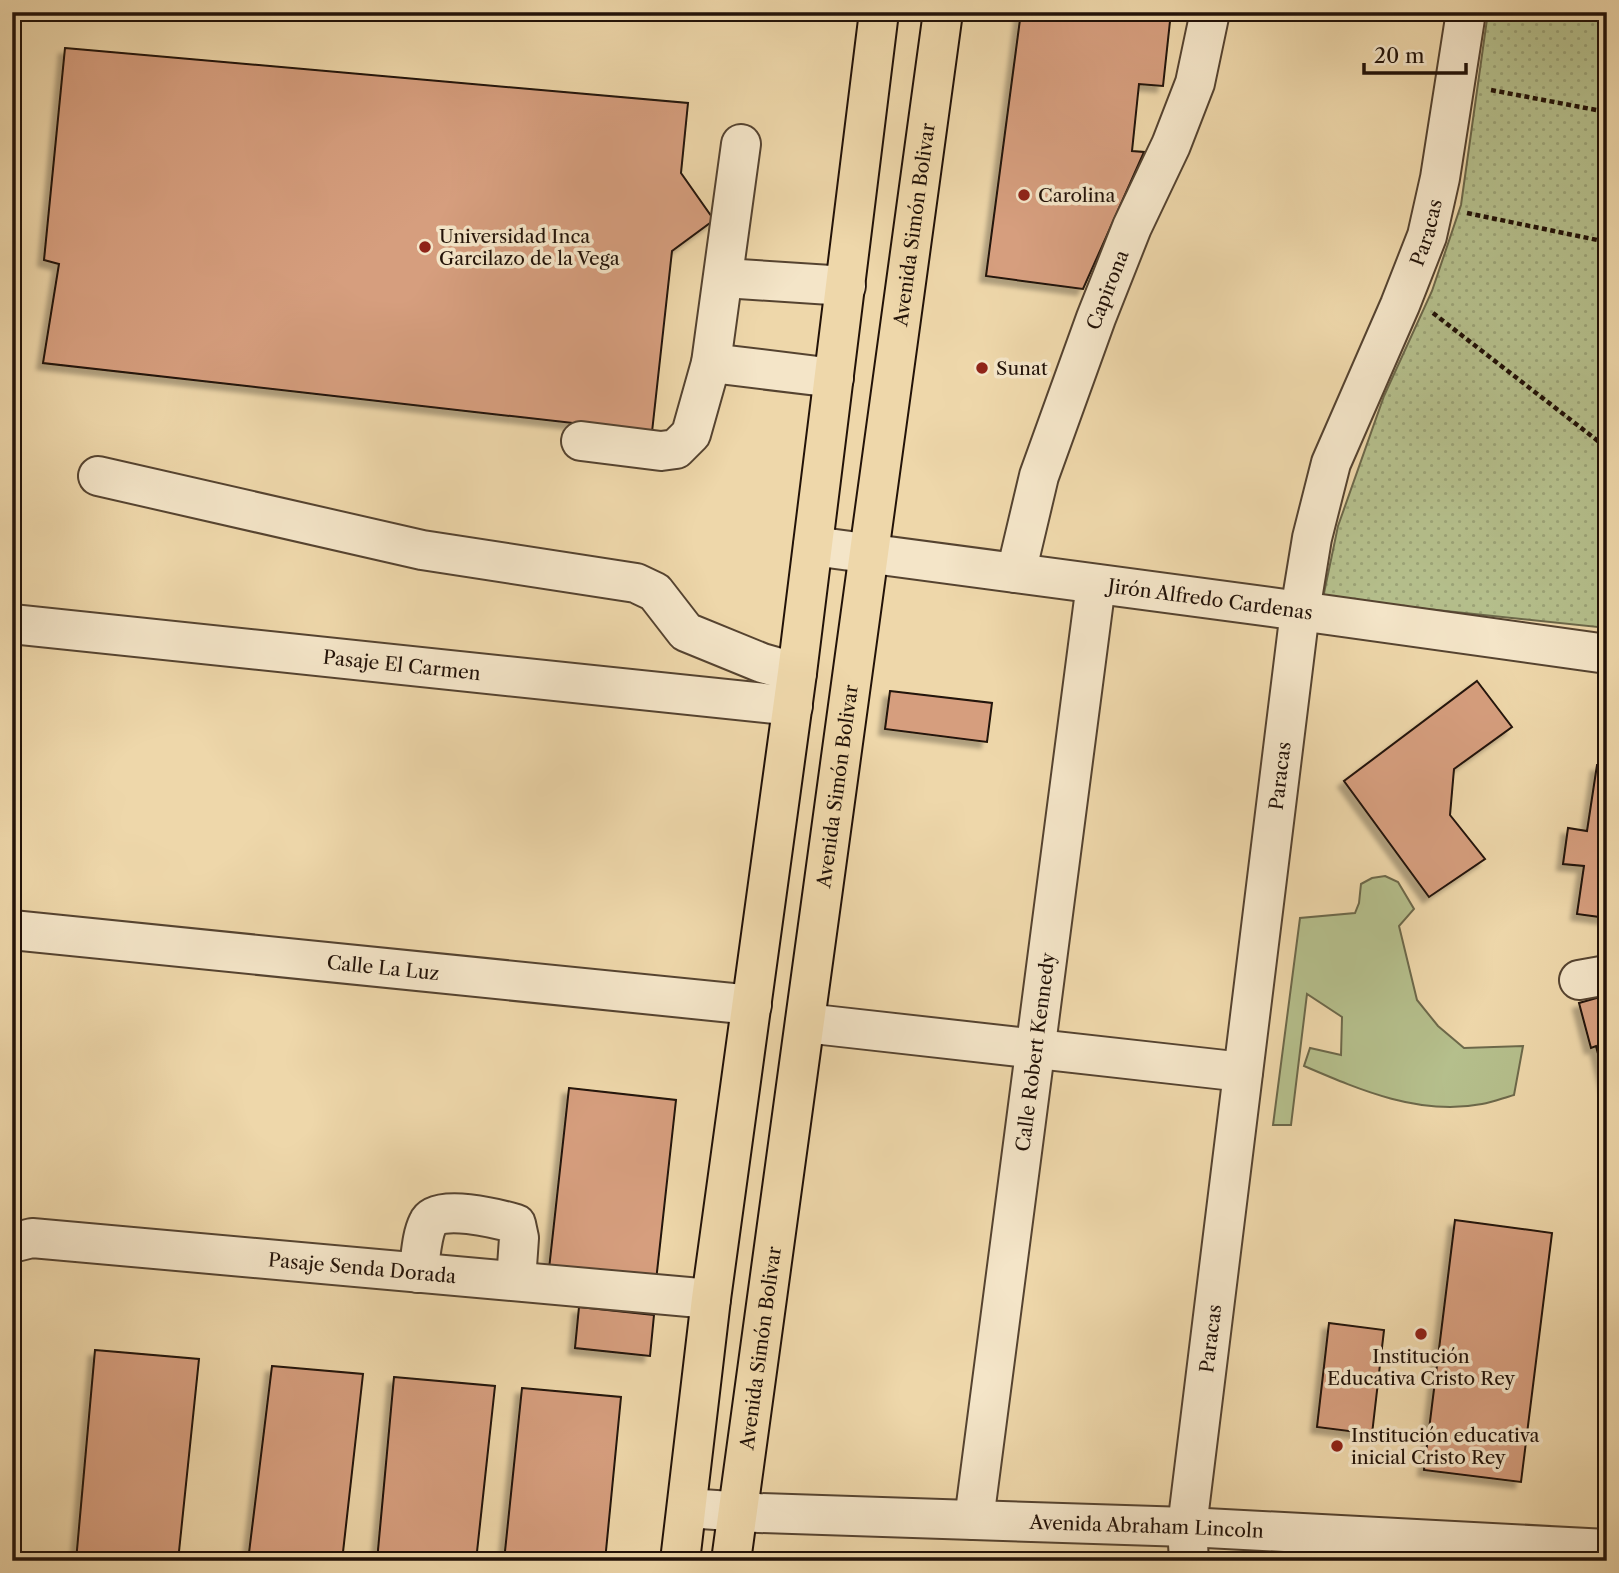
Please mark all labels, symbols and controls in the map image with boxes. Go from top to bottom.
scale bar [1364,32,1465,76]
text: 20 m [1374,43,1425,68]
street label: Avenida Simón Bolivar [888,121,939,329]
place label: Carolina [1038,184,1115,207]
marker: Carolina [1016,187,1032,203]
street label: Paracas [1405,197,1446,269]
place label: Universidad Inca Garcilazo de la Vega [439,225,620,270]
marker: Universidad Inca Garcilazo de la Vega [417,239,433,255]
street label: Capirona [1081,247,1133,333]
place label: Sunat [996,357,1048,380]
marker: Sunat [974,360,990,376]
street label: Jirón Alfredo Cardenas [1104,574,1314,624]
street label: Pasaje El Carmen [322,645,482,685]
street label: Avenida Simón Bolivar [812,683,862,890]
street label: Paracas [1264,740,1295,811]
street label: Calle La Luz [326,950,440,985]
street label: Calle Robert Kennedy [1011,951,1059,1153]
street label: Avenida Simón Bolivar [735,1245,785,1452]
street label: Pasaje Senda Dorada [267,1248,457,1288]
street label: Paracas [1195,1303,1226,1374]
marker: Institución Educativa Cristo Rey [1413,1326,1429,1342]
place label: Institución Educativa Cristo Rey [1327,1345,1515,1390]
place label: Institución educativa inicial Cristo Rey [1351,1424,1539,1469]
marker: Institución educativa inicial Cristo Rey [1329,1438,1345,1454]
street label: Avenida Abraham Lincoln [1028,1510,1264,1543]

